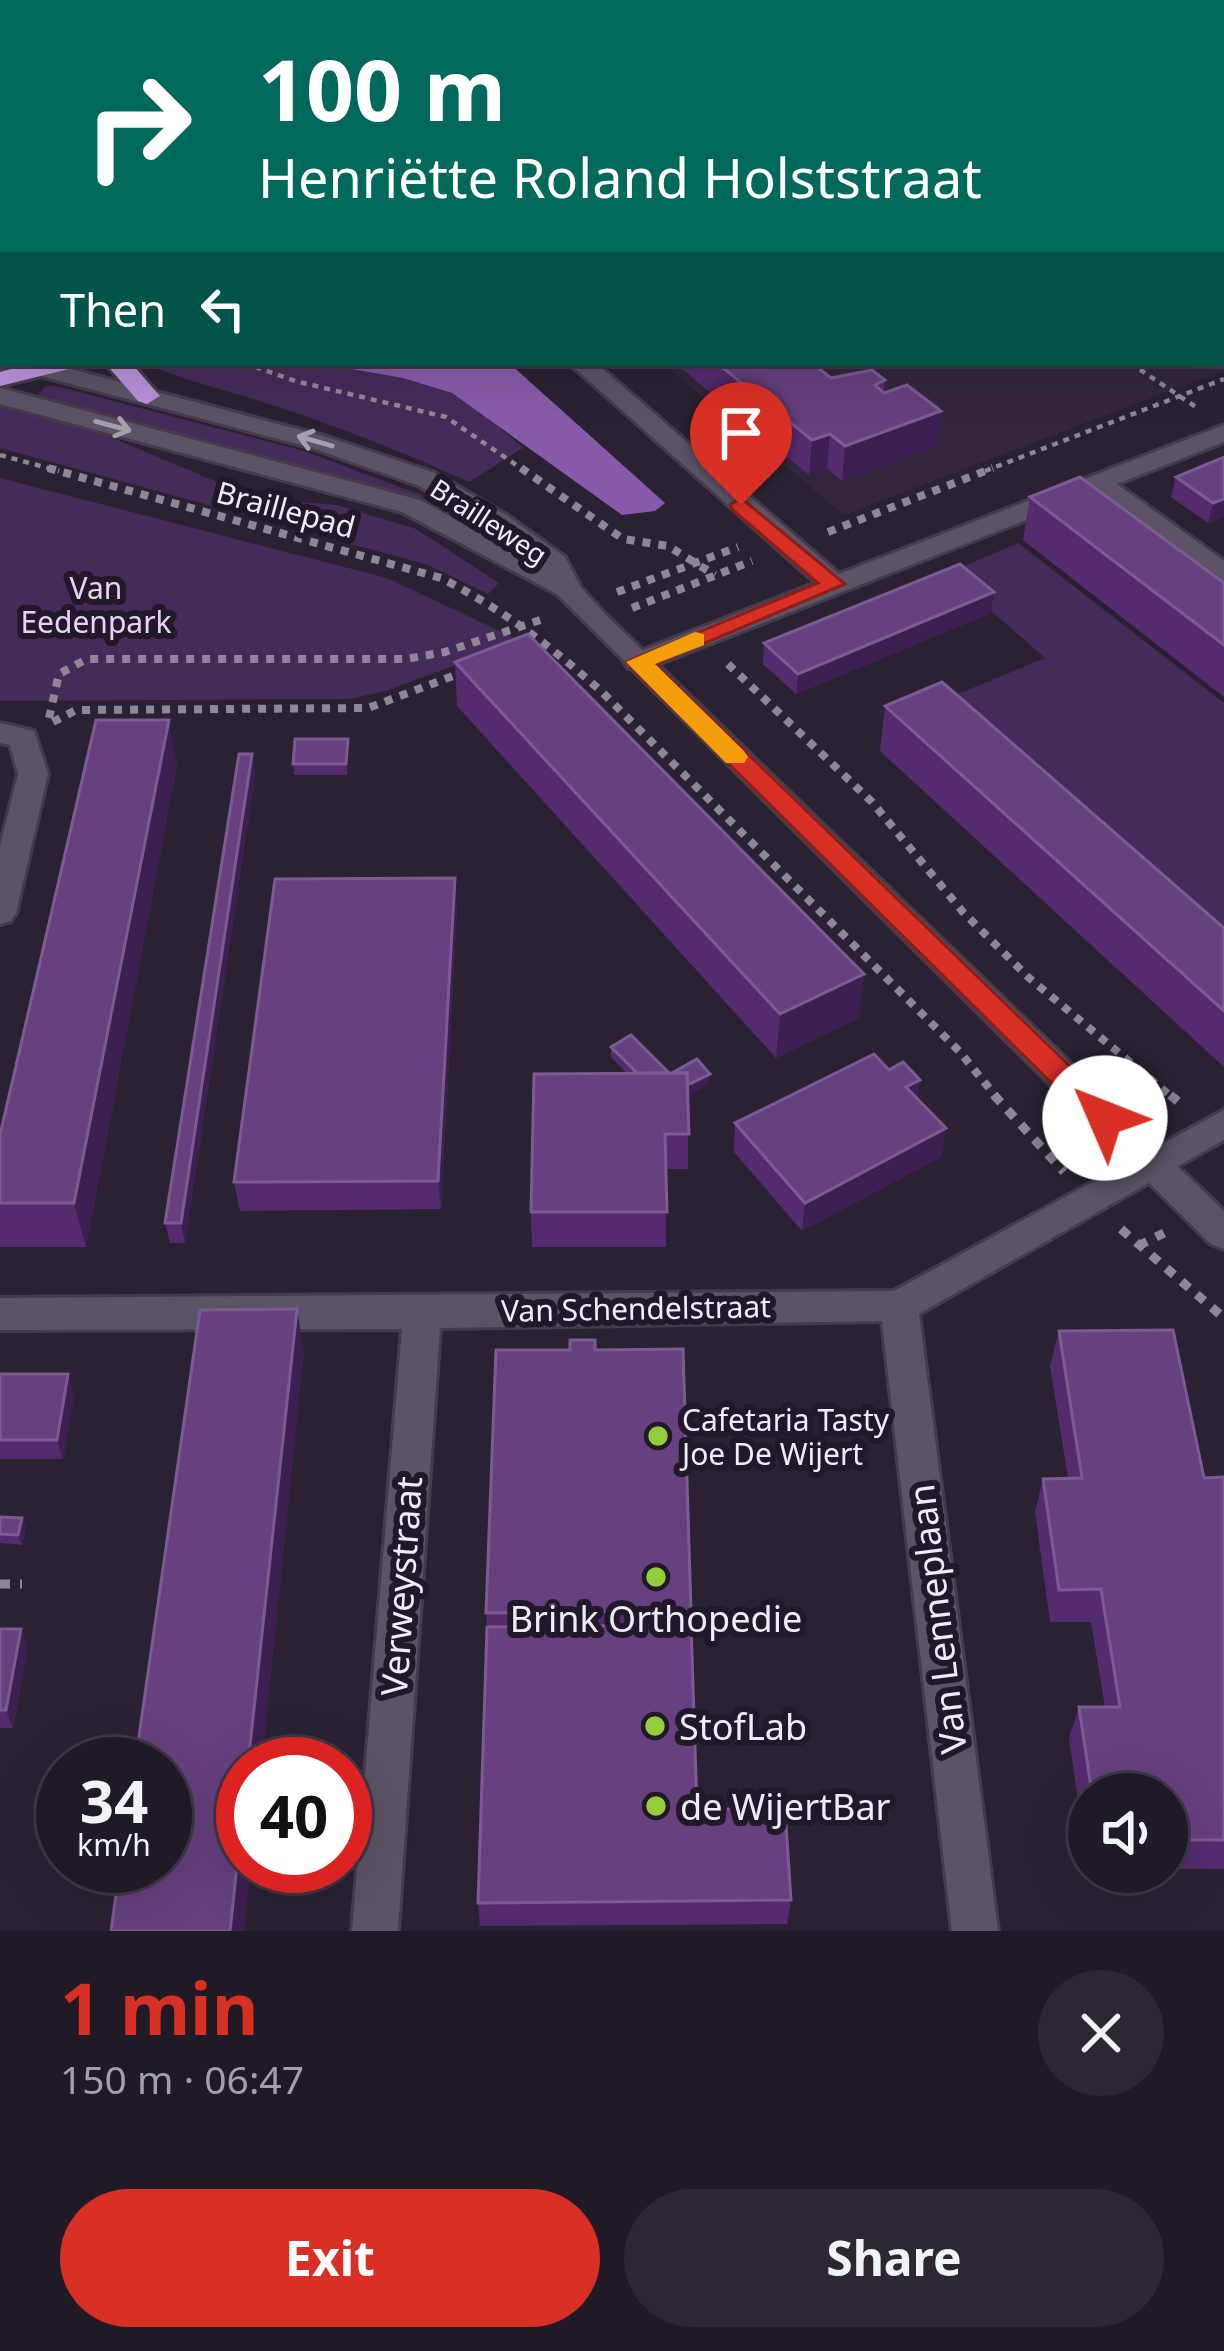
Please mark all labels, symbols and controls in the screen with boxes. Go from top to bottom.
text: 100 m [258,31,506,146]
icon: right [60,48,216,204]
text: Henriëtte Roland Holststraat [258,140,982,214]
icon: left [190,276,256,342]
text: Then [60,279,166,340]
pin [690,382,792,505]
icon: arrive [708,400,774,466]
one-way arrow [93,417,131,439]
one-way arrow [297,429,335,451]
street label: Brailleweg [424,470,554,572]
street label: Braillepad [212,471,360,547]
park label: Van Eedenpark [20,567,172,642]
position arrow [1042,1055,1168,1181]
street label: Van Schendelstraat [501,1285,772,1331]
place label: Cafetaria Tasty Joe De Wijert [679,1399,890,1474]
marker: Cafetaria Tasty Joe De Wijert [645,1423,671,1449]
street label: Verweystraat [369,1475,433,1697]
street label: Van Lenneplaan [896,1482,978,1756]
marker: Brink Orthopedie [643,1564,669,1590]
place label: Brink Orthopedie [510,1594,802,1643]
place label: StofLab [679,1702,807,1751]
marker: StofLab [642,1713,668,1739]
speed limit sign: 40 [216,1737,372,1893]
text: 34 [80,1759,148,1841]
map controls [1068,1773,1188,1893]
button: sound [1068,1773,1188,1893]
place label: de WijertBar [680,1782,891,1831]
marker: de WijertBar [643,1793,669,1819]
text: km/h [77,1824,151,1865]
text: 1 min [60,1958,258,2056]
button: close [1038,1970,1164,2096]
text: 150 m · 06:47 [60,2052,304,2105]
button: Exit [60,2189,600,2327]
button: Share [624,2189,1164,2327]

